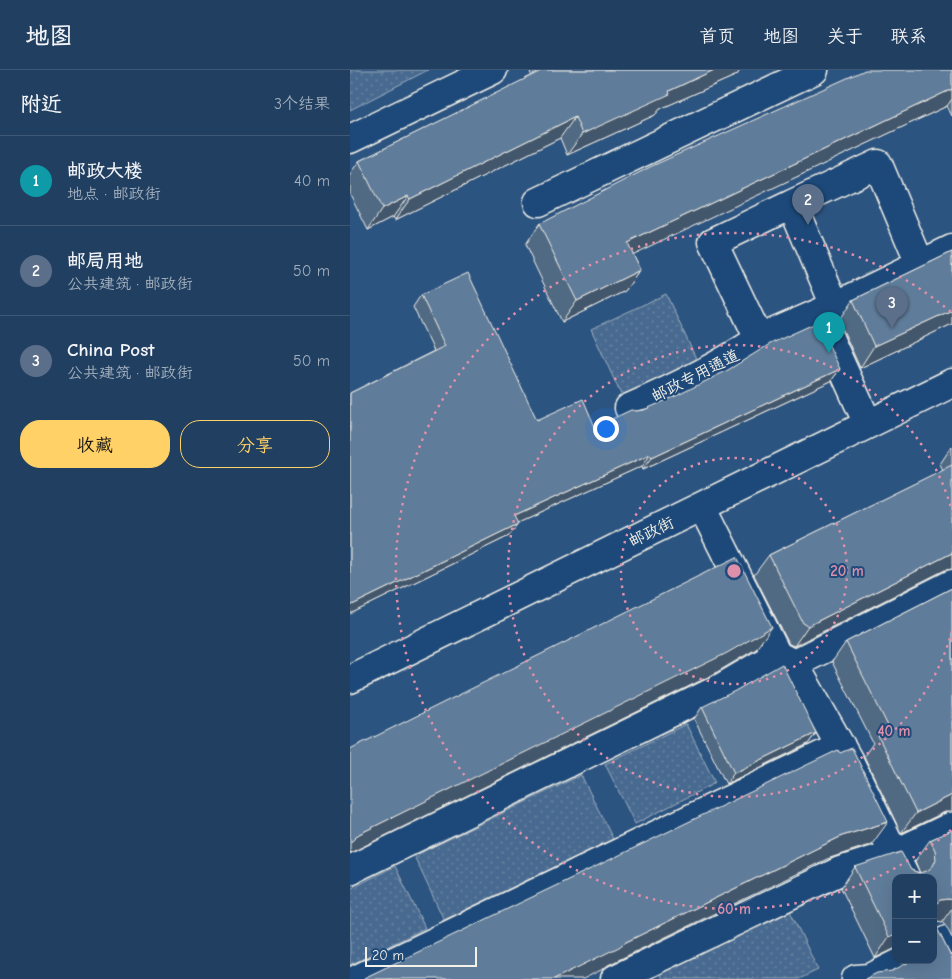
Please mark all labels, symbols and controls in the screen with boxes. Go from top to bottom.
text: 地图 [25,22,73,50]
text: 首页 [699,26,735,47]
text: 地图 [763,26,799,47]
text: 关于 [827,26,863,47]
text: 联系 [891,26,927,47]
text: 附近 [20,92,62,116]
text: 3个结果 [274,95,330,113]
text: 邮政大楼 [67,160,143,182]
text: 1 [33,172,39,190]
text: 40 m [294,172,330,190]
pin: 2 [792,184,824,225]
text: 地点 · 邮政街 [67,185,161,203]
text: 邮局用地 [67,250,143,272]
text: 2 [32,262,40,280]
text: 50 m [293,262,330,280]
text: 公共建筑 · 邮政街 [67,275,193,293]
pin: 3 [876,287,908,328]
pin: 1 [813,312,845,353]
text: China Post [67,339,154,361]
street label: 邮政专用通道 [649,346,742,406]
text: 3 [32,352,40,370]
text: 50 m [293,352,330,370]
text: 公共建筑 · 邮政街 [67,364,193,382]
your location [593,416,619,442]
button: 收藏 [20,420,170,468]
button: 分享 [180,420,330,468]
street label: 邮政街 [626,513,677,551]
centre of rings [725,562,743,580]
text: 20 m [830,562,864,580]
text: 40 m [878,722,911,740]
map controls [892,874,937,964]
button: + [892,874,937,919]
text: 60 m [717,900,751,918]
button: − [892,919,937,964]
scale bar [365,944,478,967]
text: 20 m [372,947,404,964]

